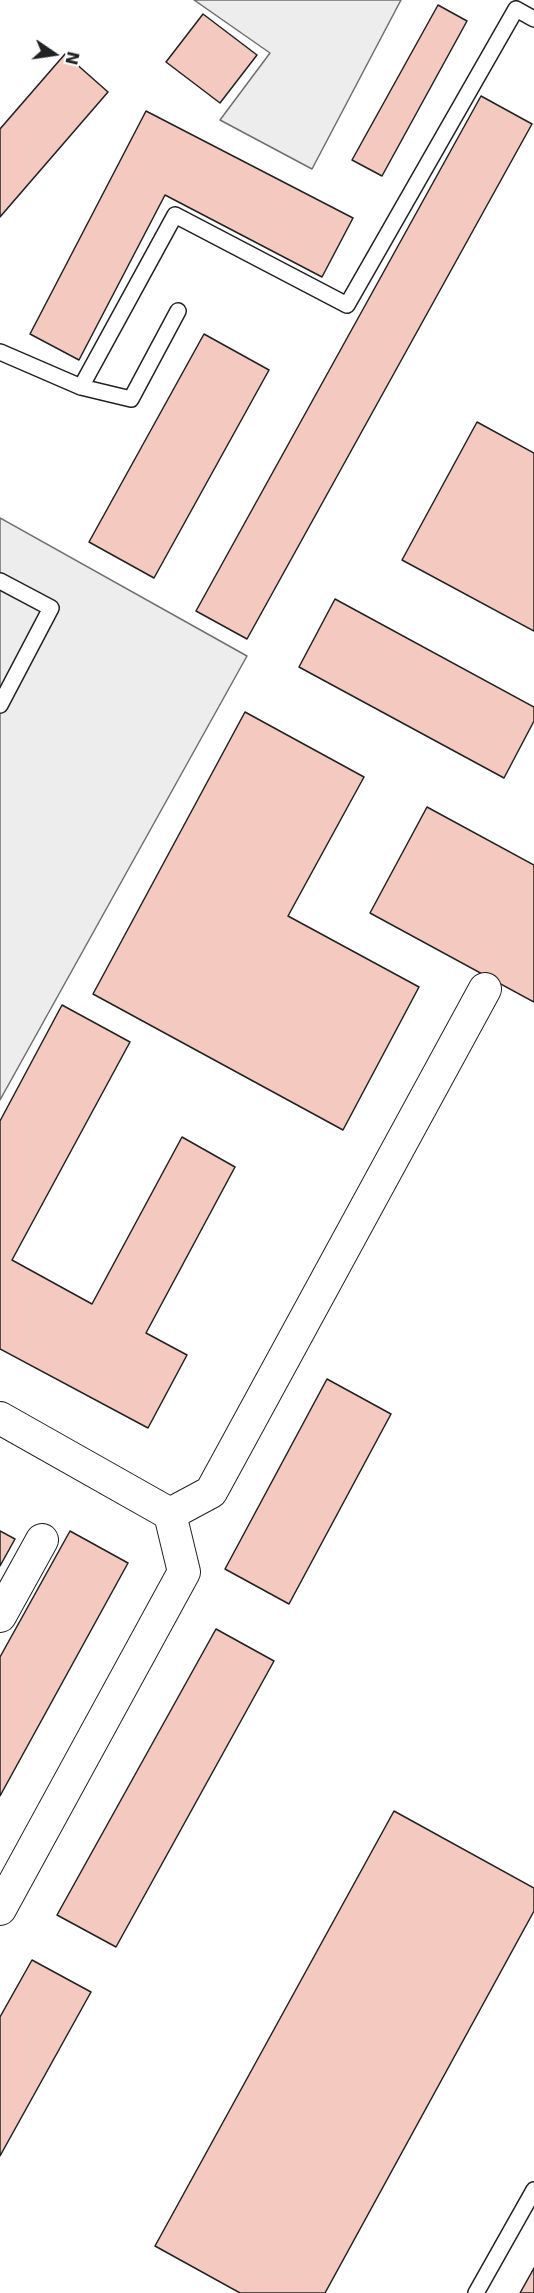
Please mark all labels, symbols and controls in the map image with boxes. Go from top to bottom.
north arrow [24,24,84,84]
text: N [61,49,83,67]

